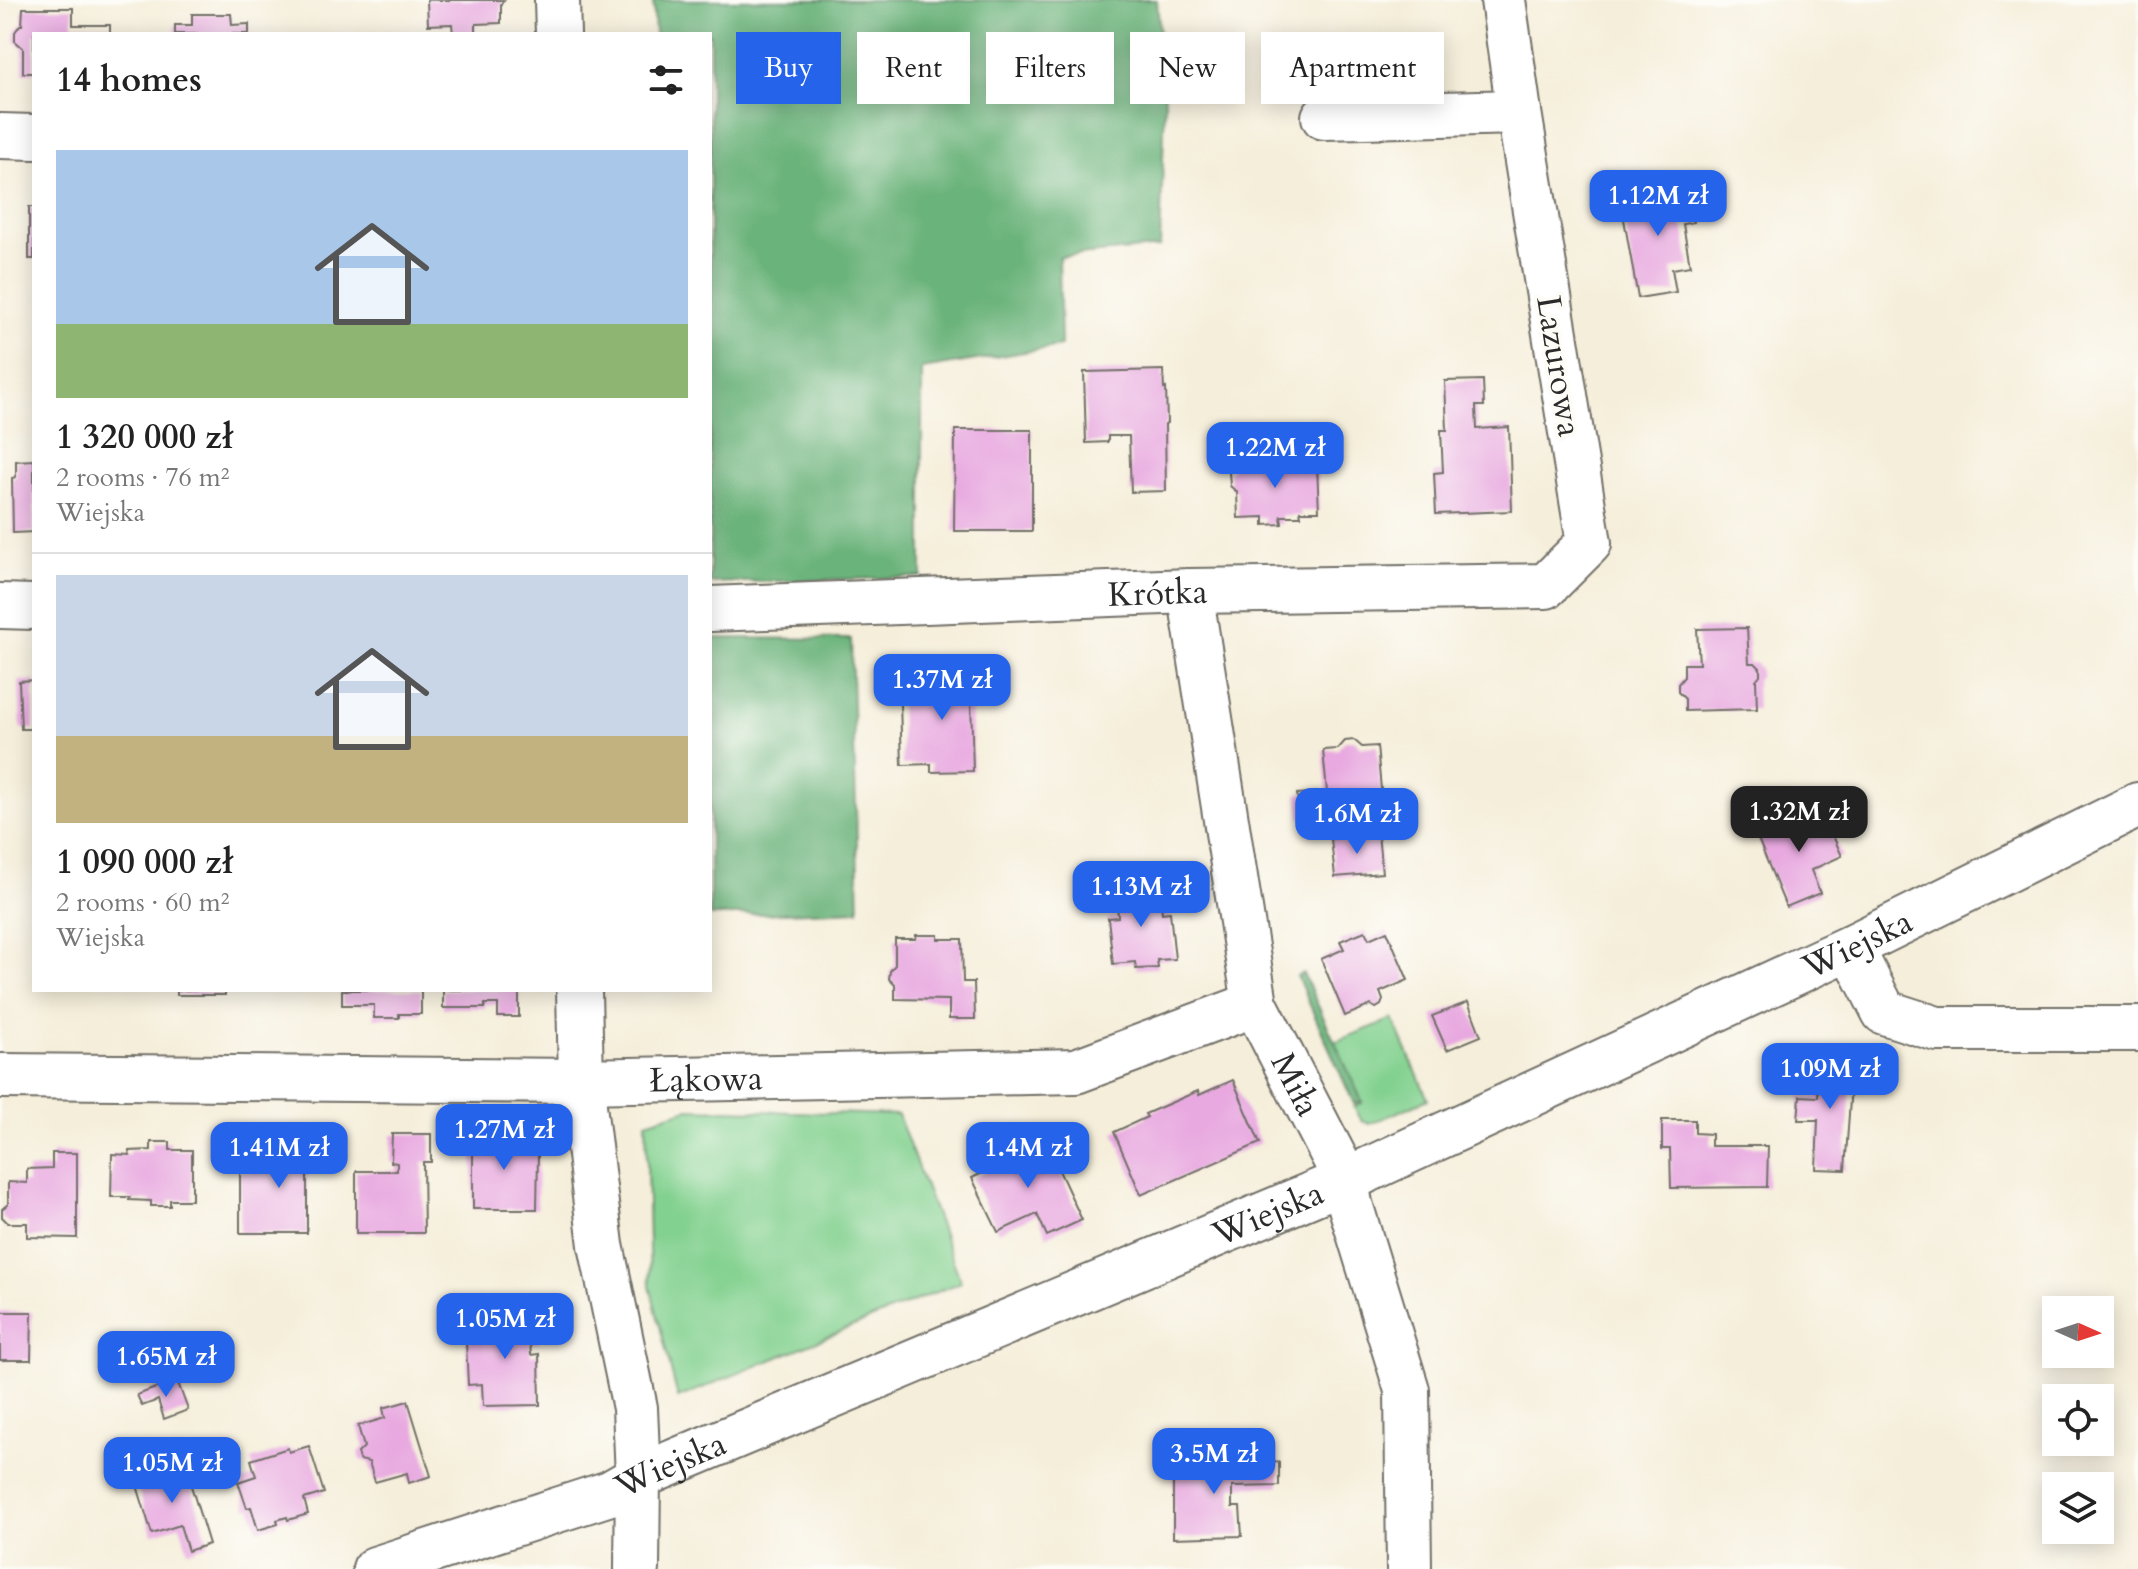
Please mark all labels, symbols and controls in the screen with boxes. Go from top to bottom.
chip: Buy [736,32,841,104]
chip: Rent [857,32,970,104]
chip: Filters [986,32,1114,104]
chip: New [1130,32,1245,104]
chip: Apartment [1261,32,1444,104]
text: 14 homes [56,57,202,103]
icon: filters [644,58,688,102]
pin: 1.12M zł [1575,170,1741,238]
text: 1.12M zł [1608,178,1708,213]
icon: home [300,202,444,346]
street label: Lazurowa [1525,293,1593,440]
text: 1 320 000 zł [56,414,233,460]
pin: 1.22M zł [1192,422,1358,490]
text: 1.22M zł [1225,430,1325,465]
text: 2 rooms · 76 m² [56,460,229,495]
text: Wiejska [56,495,145,530]
street label: Krótka [1107,569,1208,618]
icon: home [300,627,444,771]
pin: 1.37M zł [859,654,1025,722]
text: 1.37M zł [892,662,992,697]
pin: 1.32M zł [1716,786,1882,854]
pin: 1.6M zł [1283,788,1431,856]
text: 1.32M zł [1749,794,1849,829]
text: 1.6M zł [1313,796,1401,831]
text: 1 090 000 zł [56,839,233,885]
pin: 1.13M zł [1058,861,1224,929]
text: 1.13M zł [1091,869,1191,904]
text: 2 rooms · 60 m² [56,885,229,920]
street label: Wiejska [1794,898,1920,991]
text: Wiejska [56,920,145,955]
pin: 1.09M zł [1747,1043,1913,1111]
street label: Miła [1260,1045,1331,1124]
text: 1.09M zł [1780,1051,1880,1086]
street label: Łąkowa [649,1055,764,1104]
pin: 1.27M zł [421,1104,587,1172]
text: 1.27M zł [454,1112,554,1147]
pin: 1.41M zł [196,1122,362,1190]
pin: 1.4M zł [954,1122,1102,1190]
text: 1.41M zł [229,1130,329,1165]
text: 1.4M zł [984,1130,1072,1165]
street label: Wiejska [1204,1170,1331,1258]
pin: 1.05M zł [422,1293,588,1361]
north arrow [2042,1296,2114,1368]
map controls [2042,1296,2114,1544]
text: 1.05M zł [455,1301,555,1336]
pin: 1.65M zł [83,1331,249,1399]
text: 1.65M zł [116,1339,216,1374]
button: locate [2042,1384,2114,1456]
street label: Wiejska [606,1421,733,1510]
pin: 3.5M zł [1140,1428,1288,1496]
text: 3.5M zł [1170,1436,1258,1471]
pin: 1.05M zł [89,1437,255,1505]
text: 1.05M zł [122,1445,222,1480]
button: layers [2042,1472,2114,1544]

